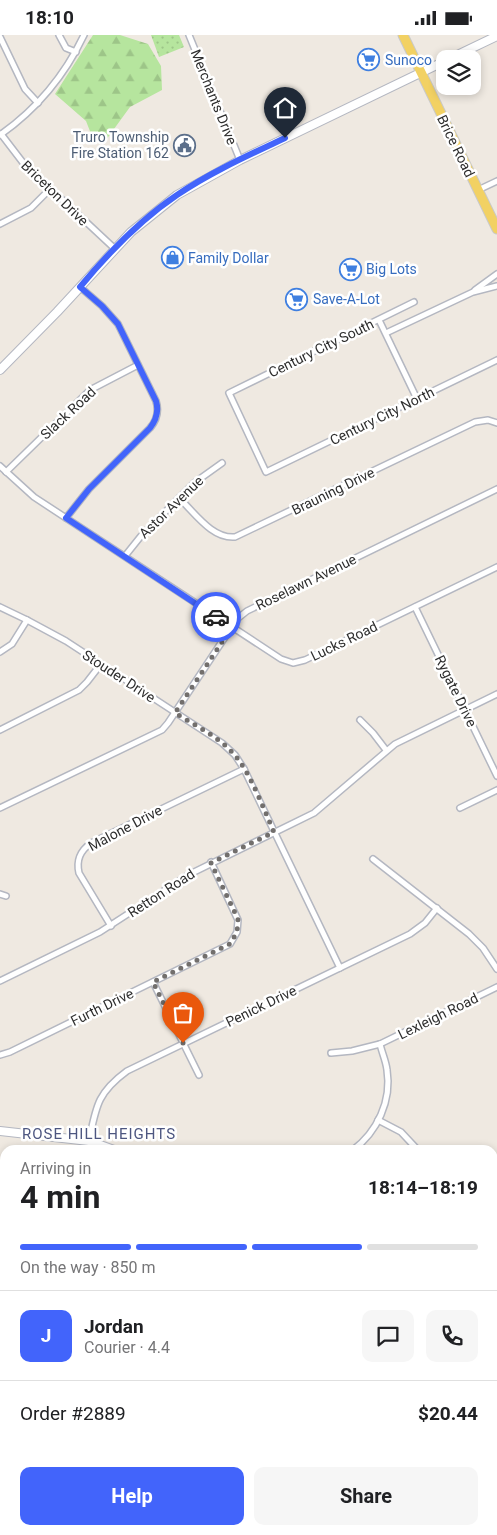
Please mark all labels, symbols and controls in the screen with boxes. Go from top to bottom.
text: 18:10 [25,6,74,29]
street label: Merchants Drive [188,47,240,147]
supermarket icon: Sunoco [357,48,381,72]
map controls [436,50,481,95]
button: layers [436,50,481,95]
place label: Sunoco [385,52,432,68]
pin [264,87,306,138]
icon: home [271,94,299,122]
street label: Brice Road [434,112,478,180]
place label: Truro Township Fire Station 162 [71,129,169,161]
public building icon: Truro Township Fire Station 162 [173,133,197,157]
street label: Briceton Drive [18,157,92,229]
shop icon: Family Dollar [160,246,184,270]
place label: Family Dollar [188,250,269,266]
supermarket icon: Big Lots [338,257,362,281]
place label: Big Lots [366,261,417,277]
supermarket icon: Save-A-Lot [285,287,309,311]
place label: Save-A-Lot [313,291,380,307]
street label: Century City South [266,316,376,380]
street label: Slack Road [37,383,99,443]
street label: Century City North [327,384,437,448]
street label: Brauning Drive [289,464,377,518]
street label: Astor Avenue [136,472,206,542]
street label: Roselawn Avenue [253,551,359,613]
courier [191,592,241,642]
icon: car [202,603,230,631]
street label: Lucks Road [308,618,380,664]
street label: Stouder Drive [80,647,158,705]
street label: Rygate Drive [432,653,480,729]
street label: Malone Drive [85,802,165,854]
street label: Retton Road [125,865,197,921]
street label: Penick Drive [223,982,299,1030]
street label: Furth Drive [68,985,136,1029]
street label: Lexleigh Road [395,990,481,1042]
pin [162,992,204,1043]
icon: bag [169,999,197,1027]
district label: ROSE HILL HEIGHTS [22,1125,176,1143]
text: Arriving in [20,1159,91,1178]
text: 18:14–18:19 [368,1176,478,1199]
text: 4 min [20,1178,100,1216]
text: On the way · 850 m [20,1258,156,1277]
button: chat [362,1310,414,1362]
button: phone [426,1310,478,1362]
text: Jordan [84,1315,144,1338]
text: J [41,1324,51,1347]
text: Courier · 4.4 [84,1338,170,1357]
text: Order #2889 [20,1402,126,1425]
text: $20.44 [418,1402,478,1425]
button: Help [20,1467,244,1525]
button: Share [254,1467,478,1525]

